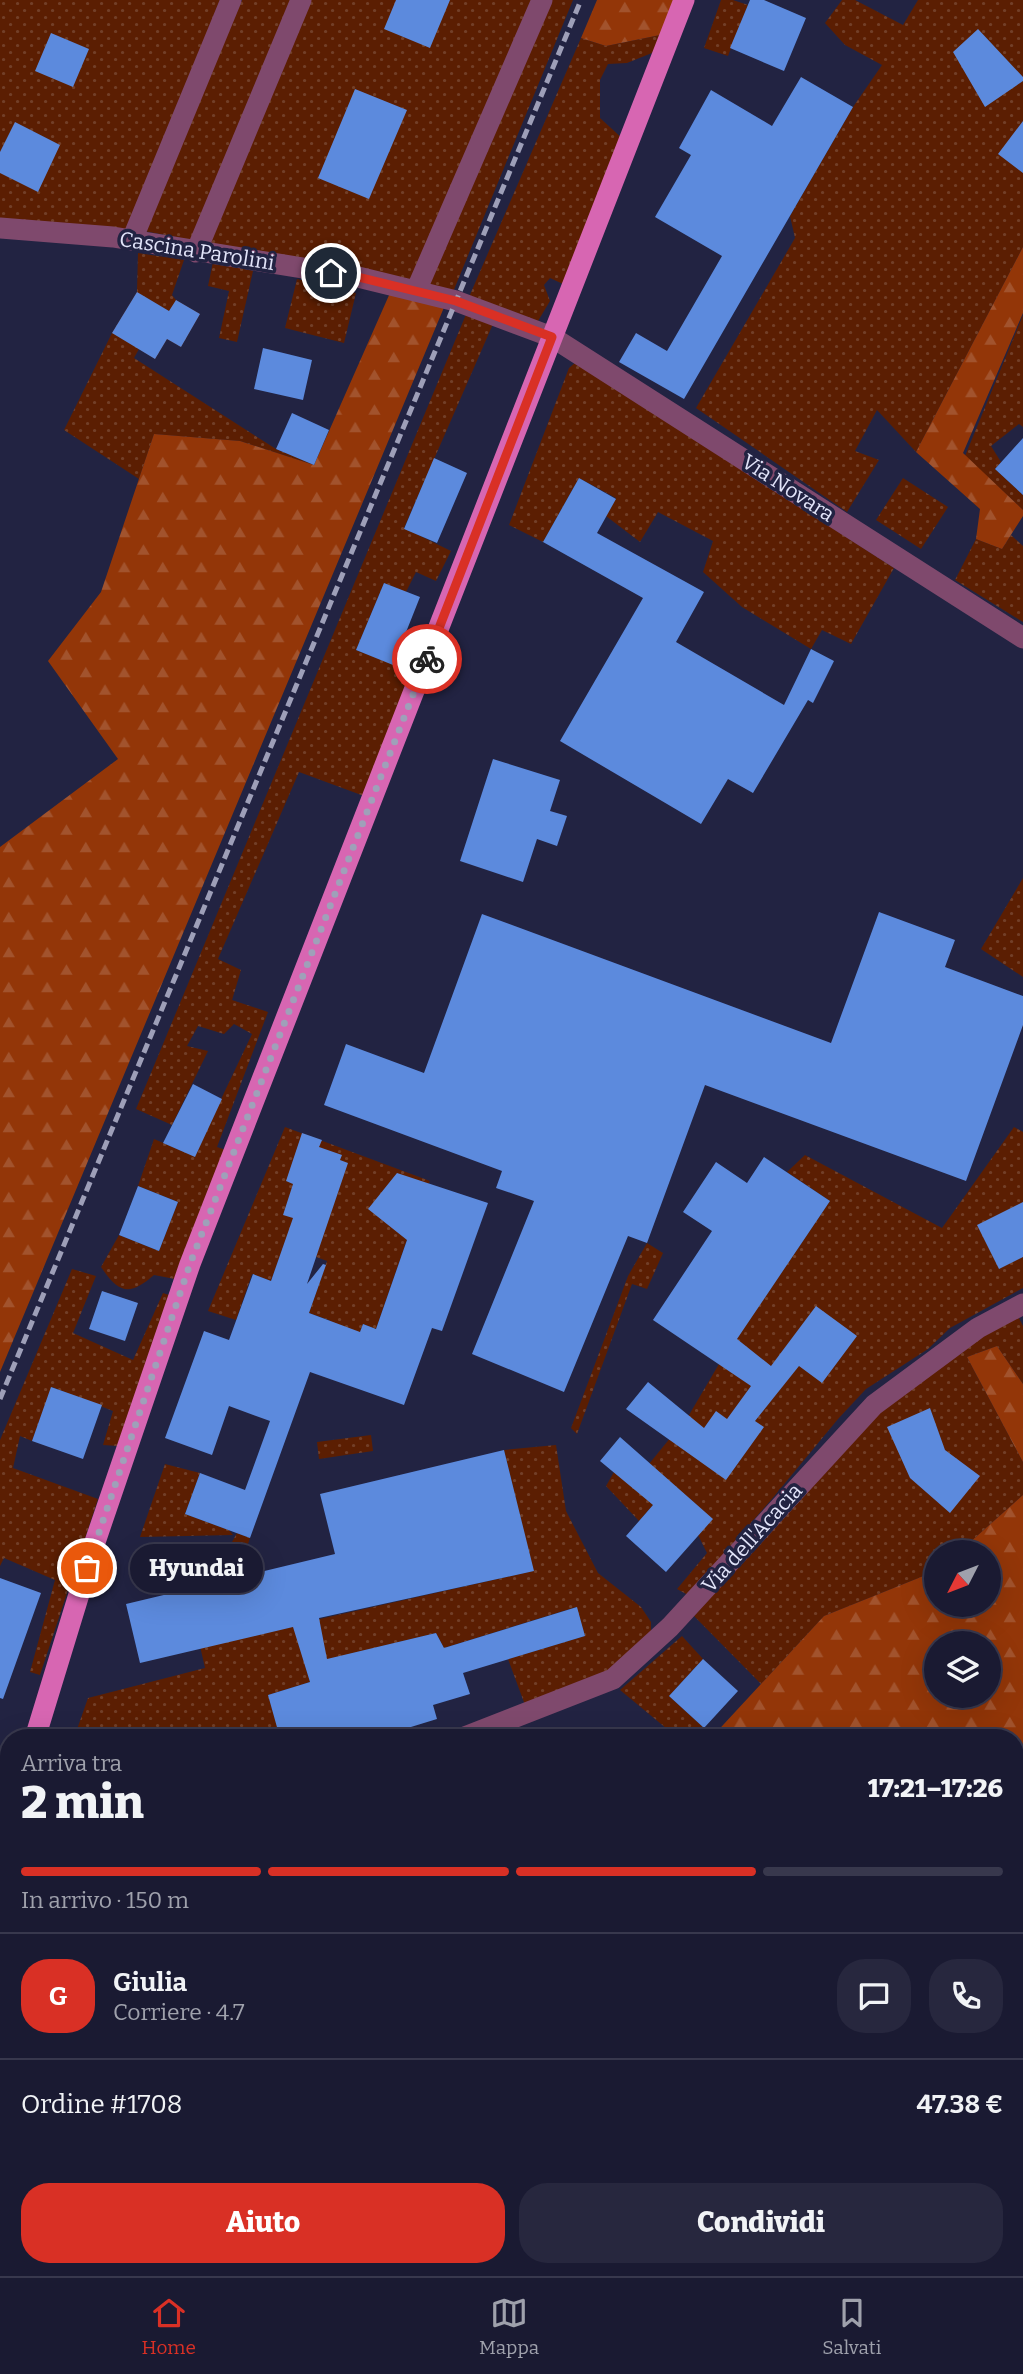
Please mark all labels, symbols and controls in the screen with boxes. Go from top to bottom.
street label: Cascina Parolini [118,226,276,276]
pin [301,243,361,303]
icon: home [312,254,350,292]
street label: Via Novara [737,448,840,528]
courier [392,624,462,694]
icon: bike [408,640,446,678]
street label: Via dell'Acacia [696,1478,808,1598]
pin [57,1538,117,1598]
north arrow [924,1540,1001,1617]
map controls [924,1540,1001,1708]
callout: Hyundai [129,1544,262,1592]
icon: bag [68,1549,106,1587]
text: Hyundai [149,1554,244,1582]
button: layers [924,1631,1001,1708]
text: Arriva tra [21,1749,122,1777]
text: 17:21–17:26 [868,1773,1003,1804]
text: 2 min [21,1775,144,1830]
text: In arrivo · 150 m [21,1886,189,1914]
button: chat [837,1959,911,2033]
button: phone [929,1959,1003,2033]
text: Giulia [113,1967,187,1998]
text: G [49,1981,67,2012]
text: Corriere · 4.7 [113,1998,244,2026]
text: Ordine #1708 [21,2089,182,2120]
text: 47.38 € [917,2089,1003,2120]
button: Aiuto [21,2183,505,2263]
button: Condividi [519,2183,1003,2263]
tab: Home [142,2294,196,2359]
tab: Mappa [479,2294,539,2359]
tab: Salvati [822,2294,881,2359]

